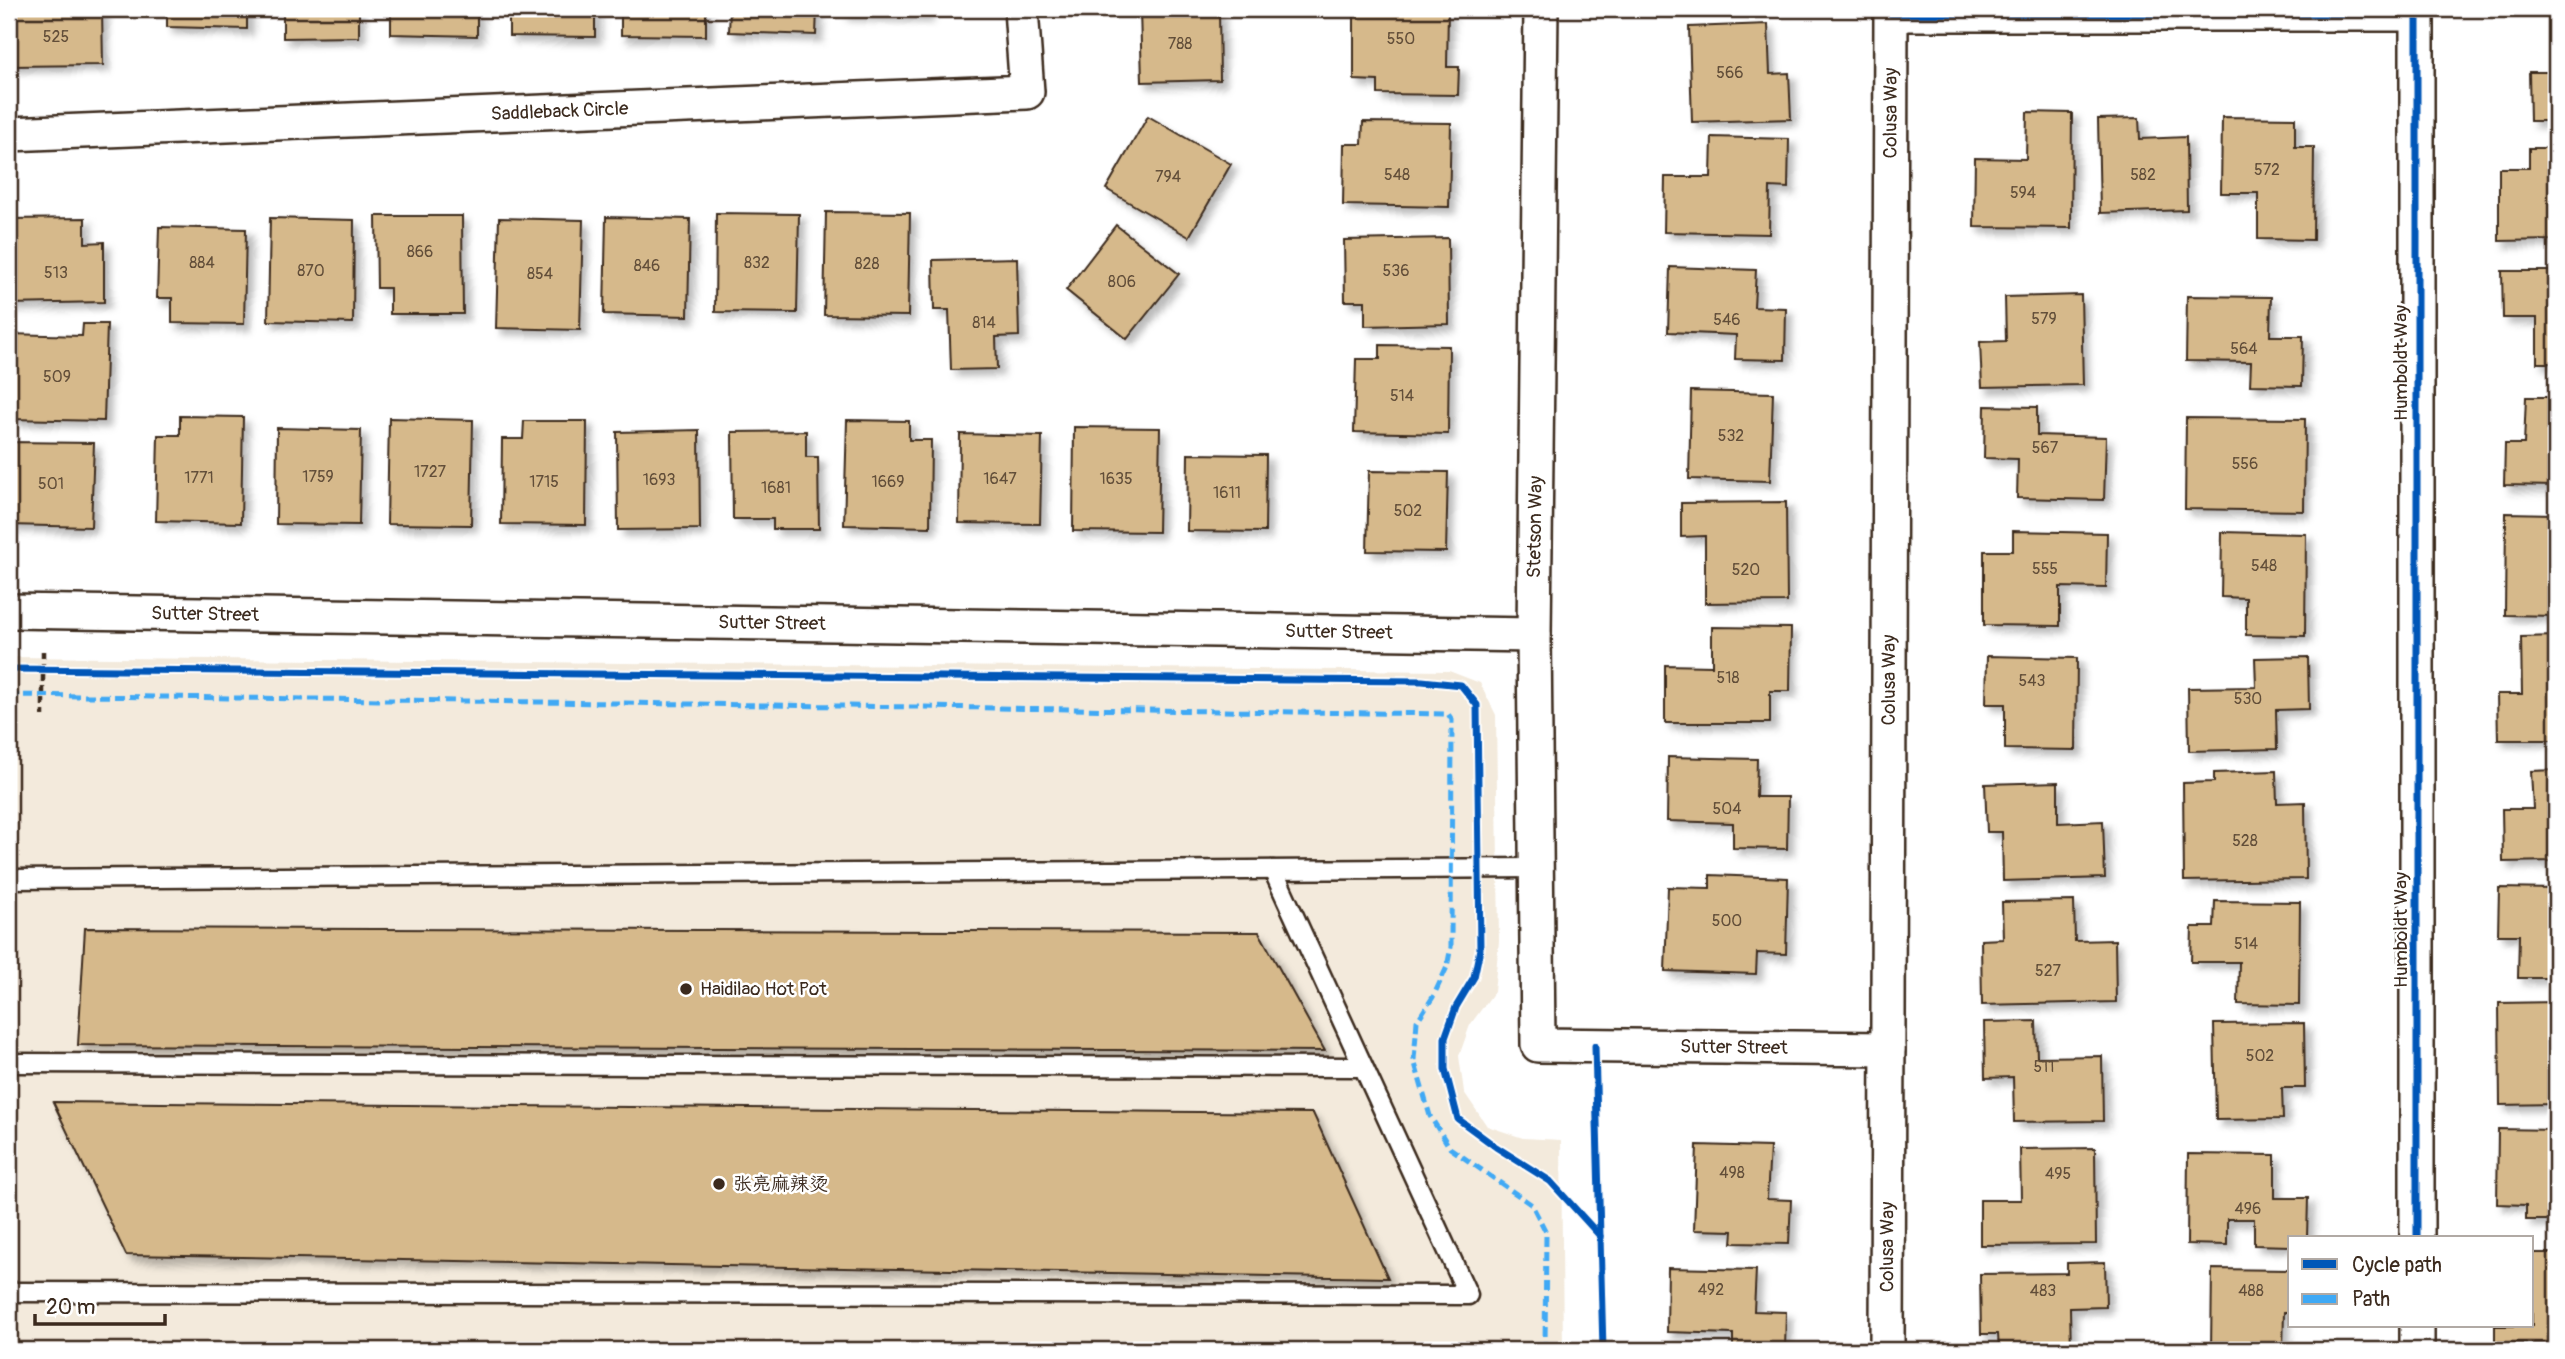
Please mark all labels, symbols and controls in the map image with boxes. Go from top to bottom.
house number: 525 [43,27,69,47]
house number: 550 [1387,29,1415,49]
house number: 788 [1168,34,1192,54]
house number: 566 [1716,63,1744,83]
street label: Colusa Way [1879,68,1903,158]
street label: Saddleback Circle [490,96,630,126]
house number: 572 [2254,160,2280,180]
house number: 548 [1384,165,1410,185]
house number: 582 [2130,165,2156,185]
house number: 794 [1155,167,1181,187]
house number: 594 [2010,183,2036,203]
house number: 866 [407,242,433,262]
house number: 884 [189,253,215,273]
house number: 832 [744,253,770,273]
house number: 828 [854,254,880,274]
house number: 846 [634,256,660,276]
house number: 870 [297,261,325,281]
house number: 536 [1383,261,1409,281]
house number: 513 [44,263,68,283]
house number: 854 [527,264,553,284]
house number: 806 [1108,272,1136,292]
street label: Humboldt Way [2389,305,2413,421]
house number: 579 [2031,309,2057,329]
house number: 546 [1713,310,1741,330]
house number: 814 [972,313,996,333]
house number: 564 [2230,339,2258,359]
house number: 509 [43,367,71,387]
house number: 514 [1390,386,1414,406]
house number: 532 [1718,426,1744,446]
house number: 567 [2032,438,2059,458]
house number: 556 [2232,454,2258,474]
house number: 1727 [414,462,447,482]
house number: 1759 [302,467,334,487]
house number: 1771 [184,468,214,488]
house number: 1647 [983,469,1017,489]
house number: 1635 [1099,469,1133,489]
house number: 1693 [643,470,675,490]
house number: 1715 [529,472,559,492]
house number: 1669 [871,472,905,492]
house number: 501 [38,474,64,494]
street label: Stetson Way [1522,476,1548,578]
house number: 1681 [761,478,791,498]
house number: 1611 [1213,483,1241,503]
house number: 502 [1394,501,1422,521]
house number: 548 [2251,556,2277,576]
house number: 555 [2032,559,2058,579]
house number: 520 [1732,560,1760,580]
street label: Sutter Street [151,601,259,627]
street label: Sutter Street [718,610,826,636]
street label: Sutter Street [1285,619,1393,645]
street label: Colusa Way [1877,635,1901,725]
house number: 518 [1717,668,1740,688]
house number: 543 [2019,671,2046,691]
house number: 530 [2234,689,2262,709]
house number: 504 [1713,799,1741,819]
house number: 528 [2232,831,2258,851]
street label: Humboldt Way [2389,872,2413,988]
house number: 500 [1712,911,1742,931]
house number: 514 [2234,934,2258,954]
house number: 527 [2035,961,2062,981]
place label: Haidilao Hot Pot [700,977,827,1001]
marker: Haidilao Hot Pot [678,981,694,997]
street label: Sutter Street [1680,1035,1788,1060]
house number: 502 [2246,1046,2274,1066]
house number: 511 [2033,1057,2055,1077]
house number: 498 [1719,1163,1745,1183]
house number: 495 [2045,1164,2071,1184]
place label: 张亮麻辣烫 [733,1172,828,1196]
marker: 张亮麻辣烫 [711,1176,727,1192]
house number: 496 [2235,1199,2261,1219]
street label: Colusa Way [1875,1202,1899,1292]
legend [2288,1236,2534,1328]
text: Cycle path [2352,1252,2442,1279]
house number: 492 [1698,1280,1724,1300]
house number: 483 [2030,1281,2056,1301]
house number: 488 [2238,1281,2264,1301]
scale bar [35,1282,164,1326]
text: Path [2352,1286,2390,1313]
text: 20 m [46,1294,95,1321]

